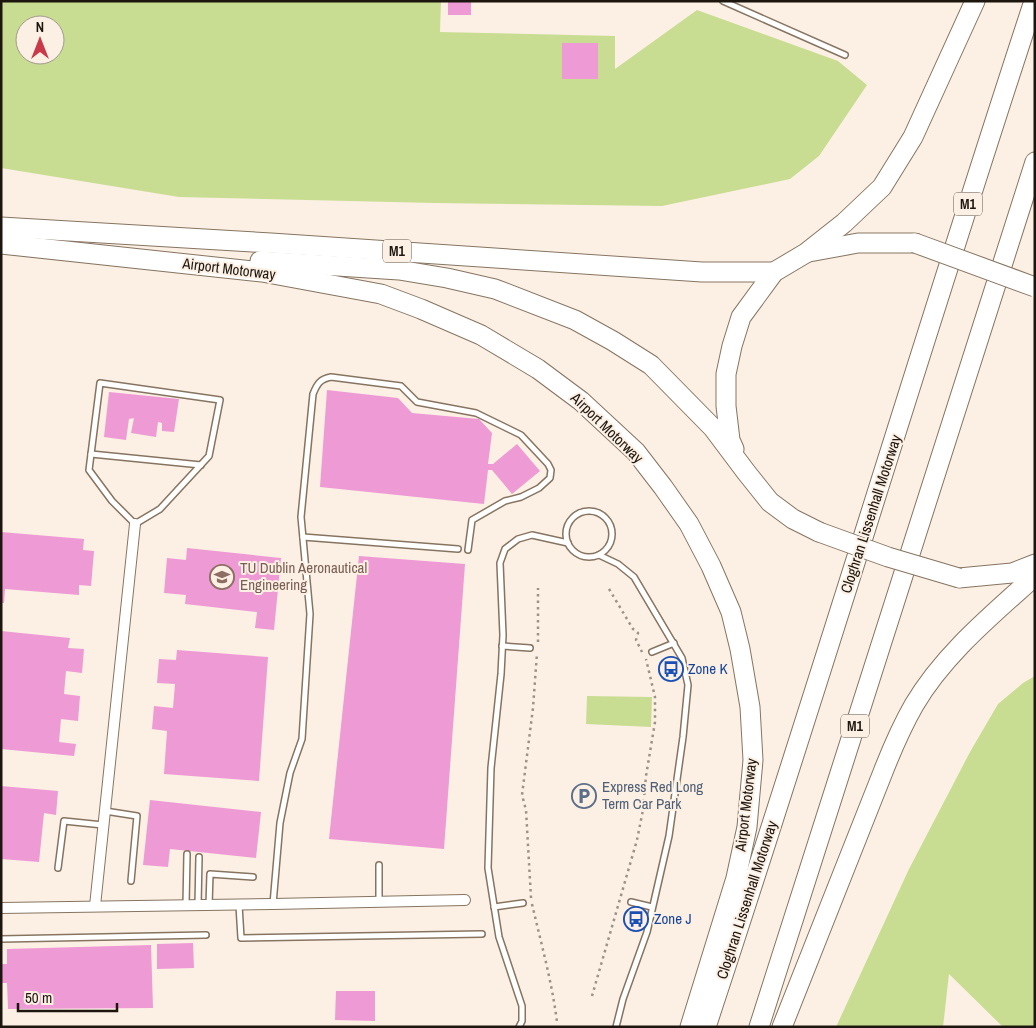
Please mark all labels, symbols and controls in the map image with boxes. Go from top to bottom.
north arrow [15,15,65,65]
text: N [36,18,44,36]
road number: M1 [954,192,982,215]
road number: M1 [383,240,411,262]
street label: Airport Motorway [180,252,278,285]
street label: Airport Motorway [566,387,649,468]
street label: Cloghran Lissenhall Motorway [835,431,906,596]
place label: TU Dublin Aeronautical Engineering [240,557,367,595]
school or university icon: TU Dublin Aeronautical Engineering [209,564,235,590]
bus stop icon: Zone K [658,656,684,682]
place label: Zone K [688,658,728,679]
road number: M1 [841,714,869,738]
street label: Airport Motorway [729,756,762,854]
place label: Express Red Long Term Car Park [602,776,703,814]
parking icon: Express Red Long Term Car Park [571,783,597,809]
street label: Cloghran Lissenhall Motorway [711,817,782,982]
bus stop icon: Zone J [623,906,649,932]
place label: Zone J [654,908,692,929]
scale bar [18,980,116,1012]
text: 50 m [25,987,52,1008]

